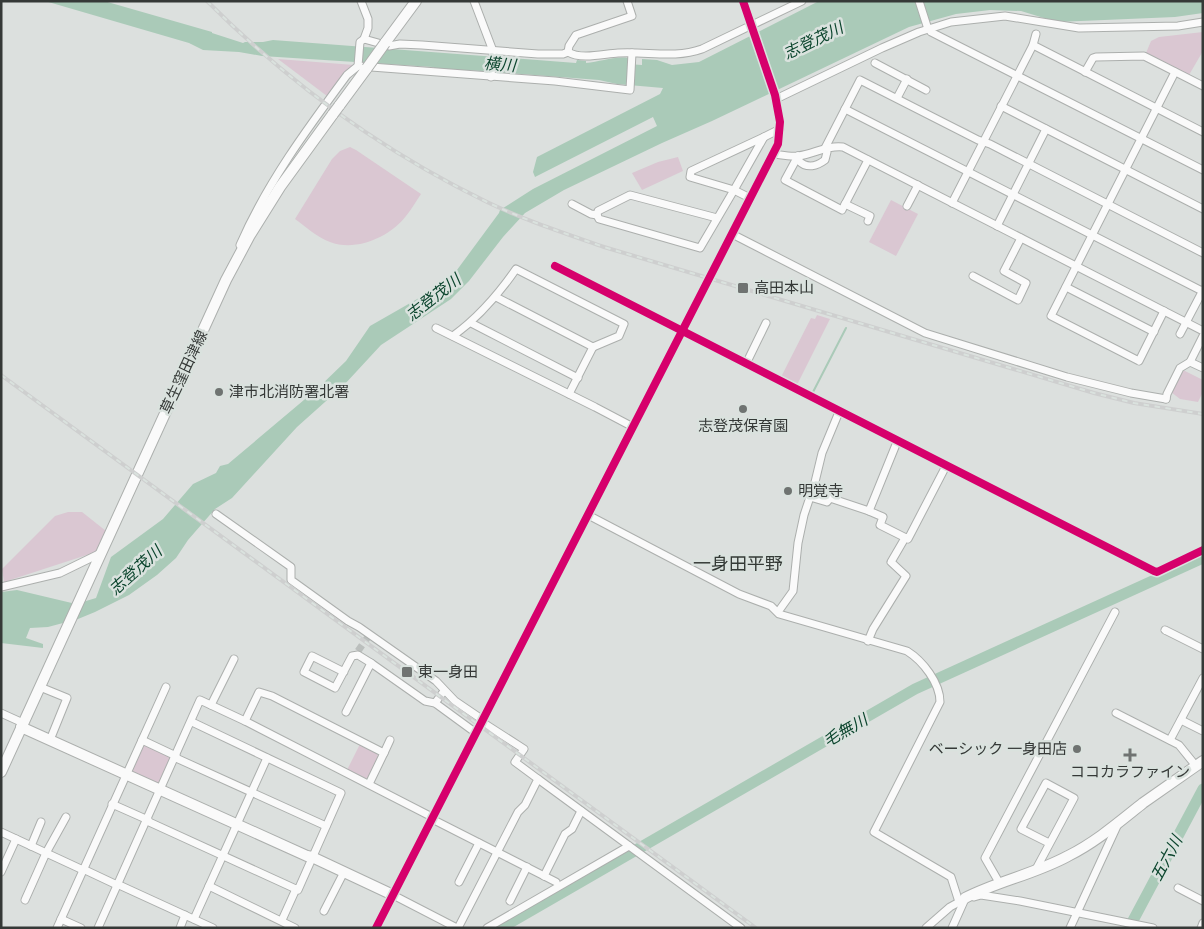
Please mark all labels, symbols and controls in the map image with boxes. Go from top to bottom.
water label: 志登茂川 [779,15,848,64]
water label: 横川 [483,52,519,76]
water label: 志登茂川 [401,267,467,325]
place label: 高田本山 [754,277,814,297]
marker: 高田本山 [736,281,750,295]
street label: 草生窪田津線 [155,327,211,417]
place label: 津市北消防署北署 [229,381,349,401]
marker: 津市北消防署北署 [213,386,225,398]
marker: 志登茂保育園 [737,403,749,415]
place label: 志登茂保育園 [698,415,788,435]
place label: 明覚寺 [798,480,843,500]
marker: 明覚寺 [782,485,794,497]
water label: 志登茂川 [104,539,168,600]
district label: 一身田平野 [693,551,783,575]
place label: 東一身田 [418,661,478,681]
marker: 東一身田 [400,665,414,679]
water label: 毛無川 [819,707,873,752]
place label: ベーシック 一身田店 [929,738,1067,758]
marker: ベーシック 一身田店 [1071,743,1083,755]
marker: ココカラファイン [1124,749,1136,761]
place label: ココカラファイン [1070,761,1190,781]
water label: 五六川 [1145,830,1188,884]

